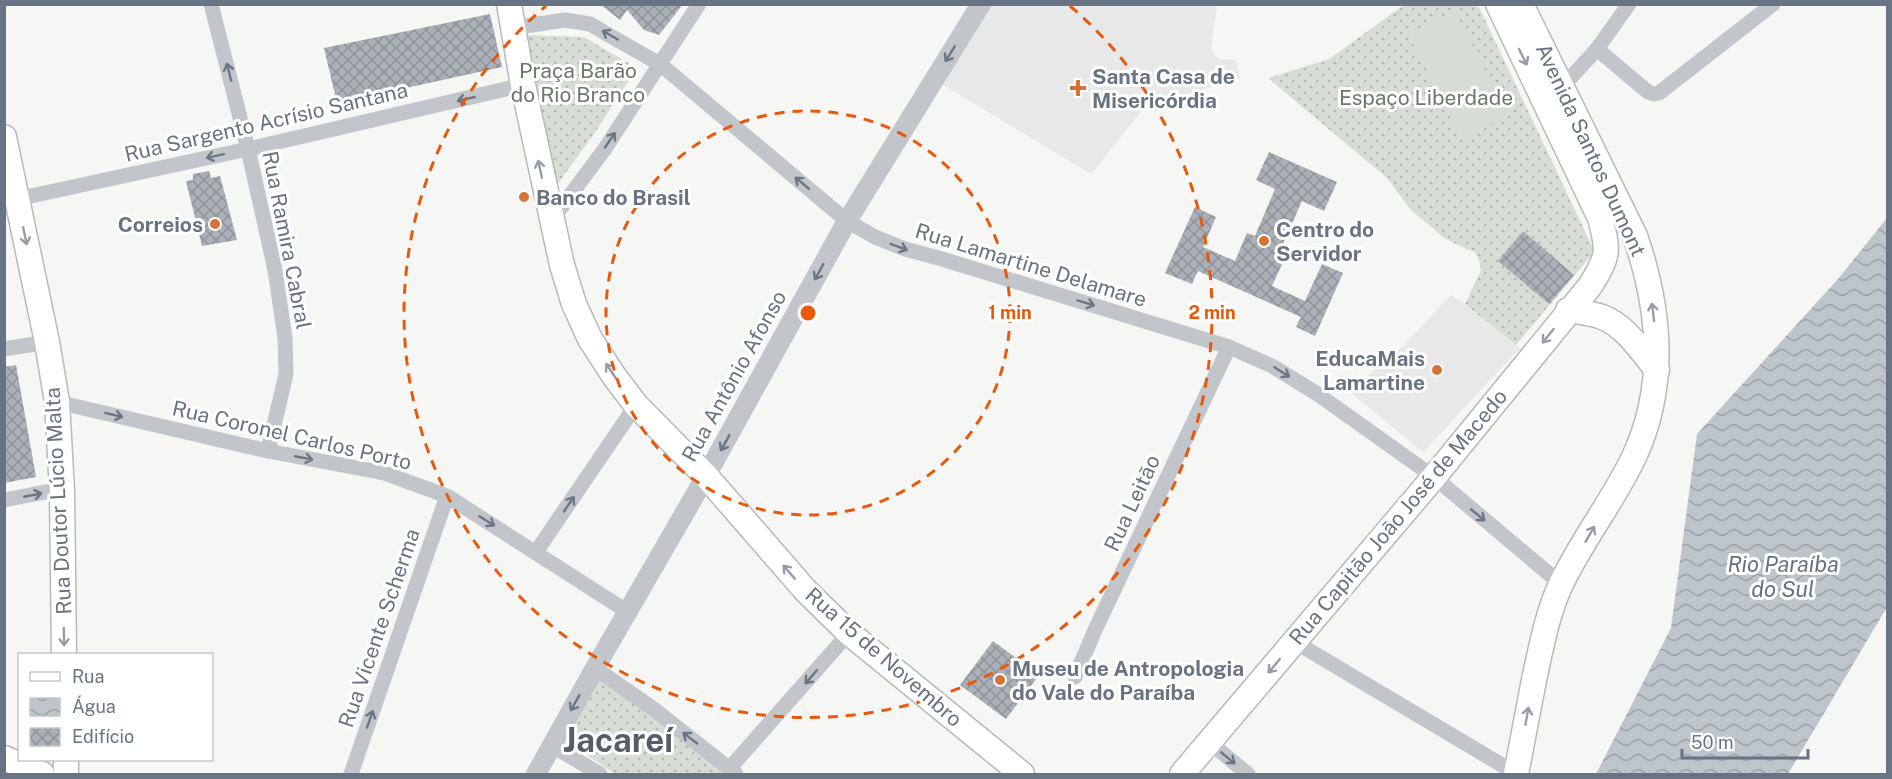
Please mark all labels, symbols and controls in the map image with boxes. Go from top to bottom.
one-way arrow [602,29,619,41]
street label: Avenida Santos Dumont [1531,40,1651,260]
one-way arrow [943,45,955,62]
one-way arrow [1518,48,1530,66]
park label: Praça Barão do Rio Branco [511,58,645,107]
one-way arrow [222,63,234,82]
place label: Santa Casa de Misericórdia [1092,64,1235,113]
street label: Rua Sargento Acrísio Santana [122,77,410,167]
marker: Santa Casa de Misericórdia [1069,79,1087,97]
park label: Espaço Liberdade [1339,85,1513,110]
one-way arrow [457,93,476,105]
one-way arrow [604,132,616,148]
street label: Rua Ramira Cabral [257,149,317,331]
one-way arrow [206,151,225,163]
one-way arrow [534,159,546,178]
one-way arrow [795,176,810,190]
place label: Banco do Brasil [536,185,691,210]
marker: Banco do Brasil [517,190,531,204]
place label: Correios [118,212,203,237]
marker: Correios [208,217,222,231]
place label: Centro do Servidor [1276,217,1374,266]
street label: Rua Lamartine Delamare [912,218,1150,312]
one-way arrow [20,225,31,245]
marker: Centro do Servidor [1257,234,1271,248]
one-way arrow [889,242,908,253]
one-way arrow [813,263,825,280]
street label: Rua Antônio Afonso [677,286,791,466]
one-way arrow [1076,298,1095,309]
text: 1 min [988,302,1032,323]
text: 2 min [1188,302,1236,323]
centre of rings [798,303,818,323]
one-way arrow [1648,303,1659,322]
one-way arrow [1541,328,1554,344]
place label: EducaMais Lamartine [1315,346,1425,395]
one-way arrow [605,363,617,380]
marker: EducaMais Lamartine [1430,363,1444,377]
one-way arrow [1273,367,1290,379]
street label: Rua Capitão João José de Macedo [1284,384,1512,650]
street label: Rua Doutor Lúcio Malta [40,387,76,615]
street label: Rua Coronel Carlos Porto [170,395,414,475]
one-way arrow [104,410,123,421]
one-way arrow [718,434,730,451]
street label: Rua Leitão [1099,451,1165,555]
one-way arrow [294,453,314,464]
one-way arrow [23,489,42,500]
one-way arrow [563,496,575,512]
one-way arrow [1470,508,1486,521]
one-way arrow [478,515,495,527]
street label: Rua Vicente Scherma [333,525,425,731]
one-way arrow [1585,525,1596,543]
water label: Rio Paraíba do Sul [1727,551,1839,602]
one-way arrow [782,565,796,580]
street label: Rua 15 de Novembro [801,582,967,732]
one-way arrow [58,627,70,647]
legend [18,653,213,761]
place label: Museu de Antropologia do Vale do Paraíba [1012,656,1244,705]
one-way arrow [1267,658,1281,673]
text: Rua [72,666,104,687]
one-way arrow [804,669,818,684]
marker: Museu de Antropologia do Vale do Paraíba [993,673,1007,687]
one-way arrow [569,694,581,711]
text: Água [72,695,116,717]
one-way arrow [1522,707,1533,726]
one-way arrow [365,710,376,729]
district label: Jacareí [563,721,674,759]
scale bar [1682,722,1808,760]
text: Edifício [72,726,134,747]
one-way arrow [682,732,698,745]
text: 50 m [1691,732,1734,753]
one-way arrow [1220,752,1236,765]

